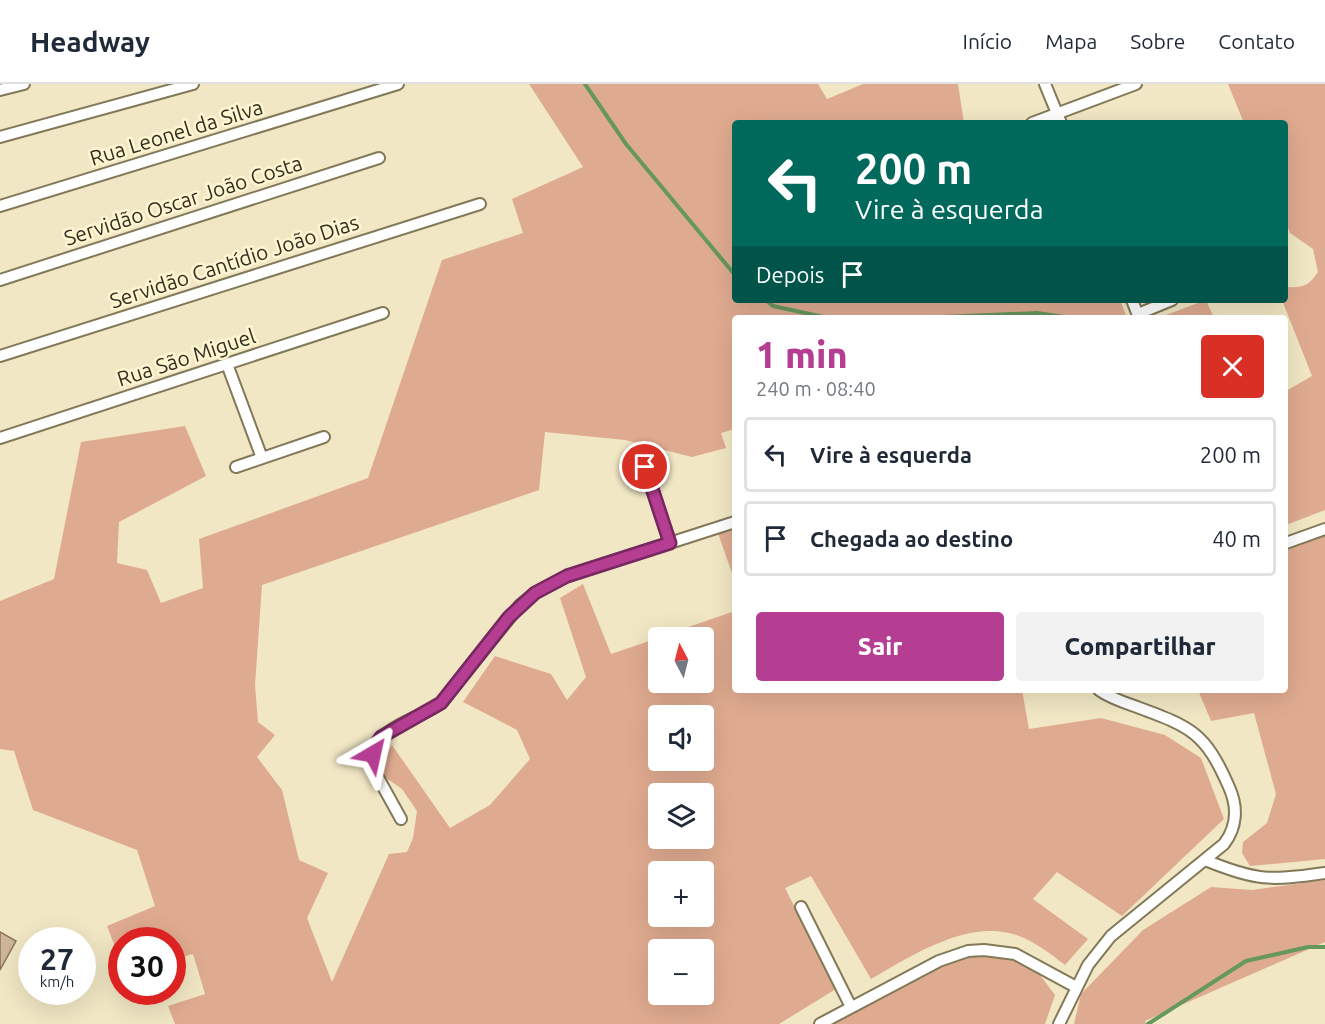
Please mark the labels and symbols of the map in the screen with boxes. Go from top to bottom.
street label: Rua Leonel da Silva [87,94,265,170]
street label: Servidão Oscar João Costa [61,150,305,250]
street label: Servidão Cantídio João Dias [106,209,362,313]
street label: Rua São Miguel [114,323,258,391]
pin [619,441,670,492]
north arrow [648,627,714,693]
position arrow [341,722,405,786]
speed limit sign: 30 [108,927,186,1005]

